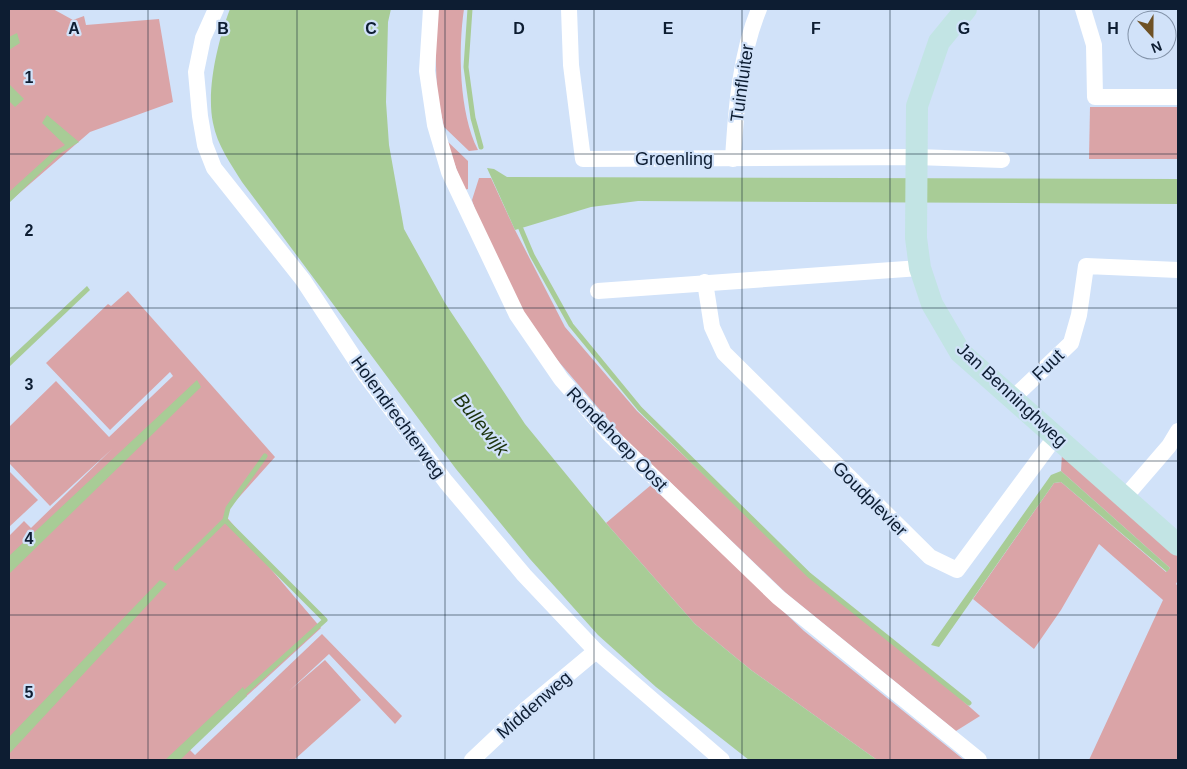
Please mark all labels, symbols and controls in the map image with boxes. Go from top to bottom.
north arrow [1127,10,1177,60]
text: A [68,20,80,37]
text: B [217,20,229,37]
text: C [365,20,377,37]
text: D [513,20,525,37]
text: E [663,20,674,37]
text: F [811,20,821,37]
text: G [958,20,970,37]
text: H [1107,20,1119,37]
text: N [1149,38,1164,56]
street label: Tuinfluiter [727,43,757,123]
text: 1 [25,69,34,86]
street label: Groenling [635,149,713,169]
text: 2 [25,222,34,239]
street label: Jan Benninghweg [953,339,1071,451]
street label: Fuut [1028,345,1068,385]
street label: Holendrechterweg [347,352,449,482]
text: 3 [25,376,34,393]
street label: Rondehoep Oost [563,383,671,495]
water label: Bullewijk [450,389,514,461]
street label: Goudplevier [829,458,911,540]
text: 4 [25,530,34,547]
street label: Middenweg [493,667,575,743]
text: 5 [25,684,34,701]

